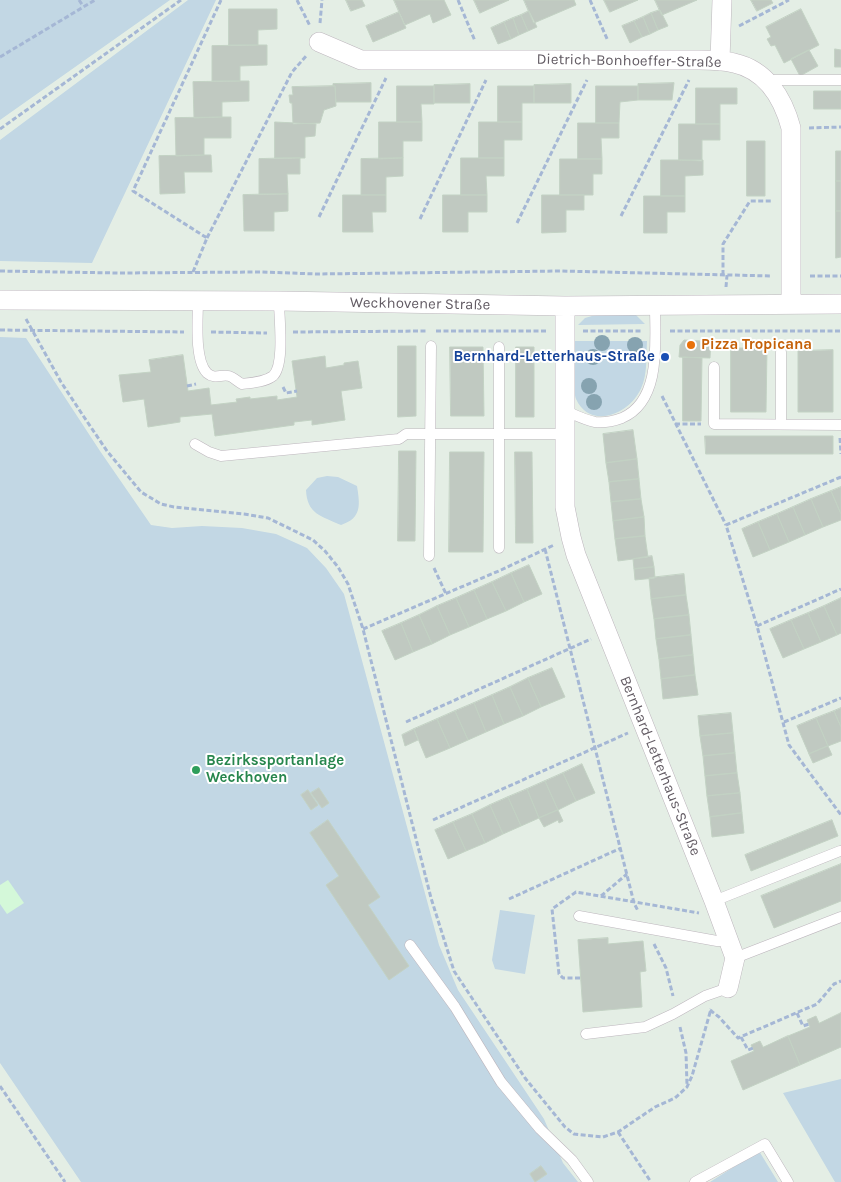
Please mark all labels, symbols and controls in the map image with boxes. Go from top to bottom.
street label: Dietrich-Bonhoeffer-Straße [536,50,722,72]
street label: Weckhovener Straße [350,294,490,314]
place label: Pizza Tropicana [701,336,812,354]
marker: Pizza Tropicana [685,339,697,351]
place label: Bernhard-Letterhaus-Straße [453,348,655,366]
marker: Bernhard-Letterhaus-Straße [659,351,671,363]
street label: Bernhard-Letterhaus-Straße [616,674,704,858]
place label: Bezirkssportanlage Weckhoven [206,752,344,787]
marker: Bezirkssportanlage Weckhoven [190,764,202,776]

